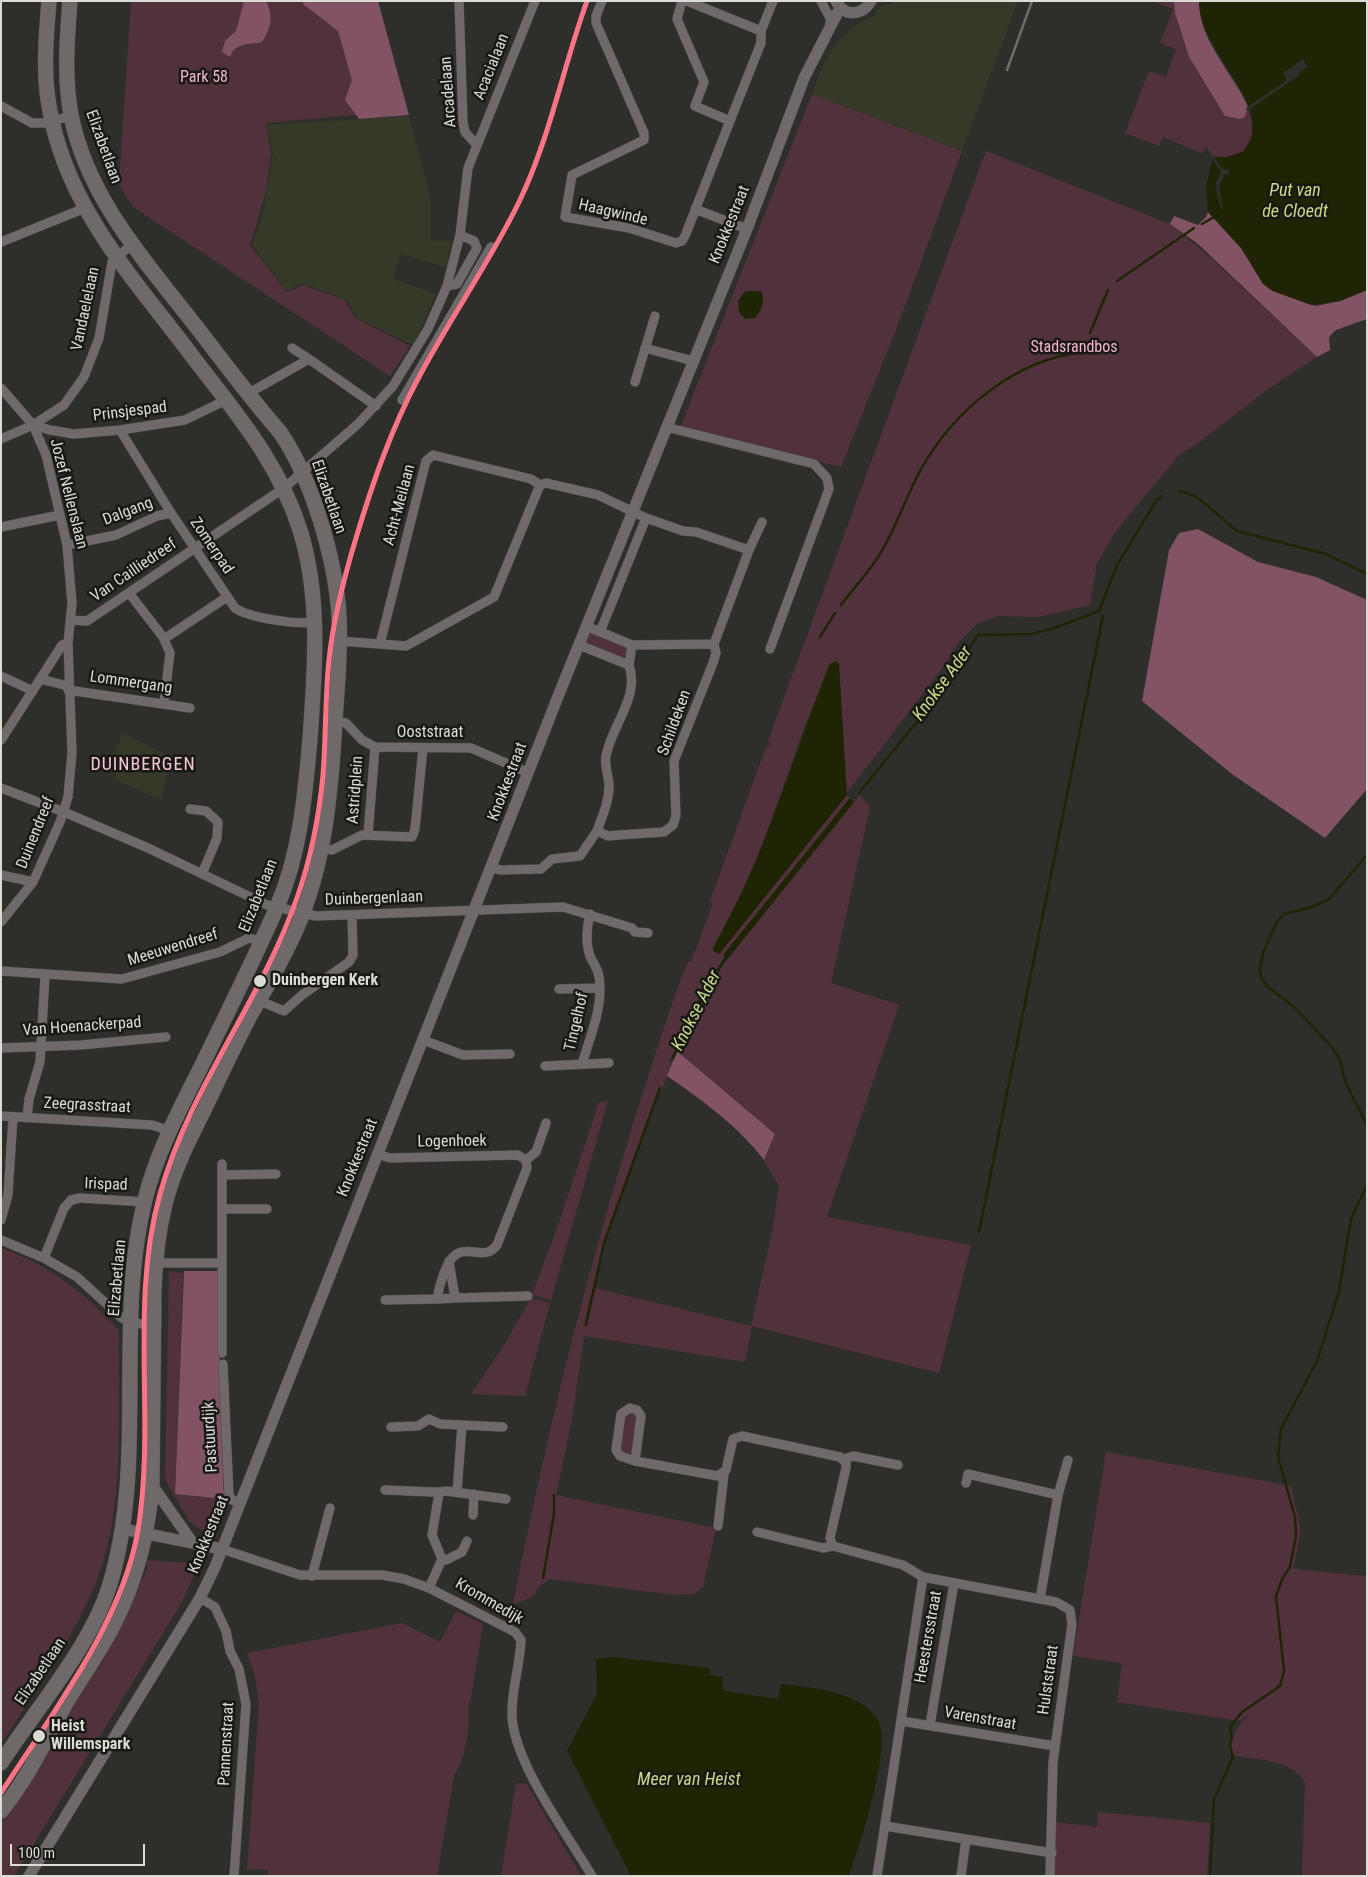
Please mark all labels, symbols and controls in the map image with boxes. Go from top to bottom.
street label: Acacialaan [470,31,514,103]
street label: Arcadelaan [437,56,461,128]
park label: Park 58 [180,68,228,88]
street label: Elizabetlaan [81,108,125,186]
water label: Put van de Cloedt [1262,180,1328,222]
street label: Knokkestraat [706,183,754,267]
street label: Haagwinde [577,196,649,230]
street label: Vandaelelaan [68,265,104,353]
park label: Stadsrandbos [1030,338,1118,358]
street label: Prinsjespad [92,398,168,426]
street label: Jozef Nellenslaan [45,437,91,551]
street label: Elizabetlaan [306,458,350,536]
street label: Acht-Meilaan [380,462,420,548]
street label: Dalgang [100,494,156,530]
street label: Zomerpad [185,514,237,578]
street label: Van Cailliedreef [87,535,181,607]
water label: Knokse Ader [909,643,977,725]
street label: Lommergang [88,668,174,698]
street label: Schildeken [654,688,696,758]
street label: Ooststraat [397,723,463,743]
street label: Knokkestraat [484,740,532,824]
district label: DUINBERGEN [89,754,197,776]
street label: Astridplein [344,755,368,825]
street label: Duinendreef [13,794,59,872]
street label: Elizabetlaan [236,857,282,935]
street label: Duinbergenlaan [325,888,423,910]
street label: Meeuwendreef [126,925,220,971]
water label: Knokse Ader [668,967,726,1055]
place label: Duinbergen Kerk [272,971,378,991]
marker: Duinbergen Kerk [252,973,268,989]
street label: Tingelhof [561,991,593,1053]
street label: Van Hoenackerpad [22,1013,142,1041]
street label: Zeegrasstraat [43,1094,131,1118]
street label: Knokkestraat [334,1116,382,1200]
street label: Logenhoek [417,1132,487,1152]
street label: Irispad [84,1175,128,1195]
street label: Elizabetlaan [105,1239,131,1317]
street label: Pastuurdijk [200,1401,222,1473]
street label: Knokkestraat [185,1493,233,1577]
street label: Krommedijk [452,1575,526,1629]
street label: Heestersstraat [911,1589,947,1685]
street label: Elizabetlaan [12,1635,70,1709]
street label: Hulststraat [1035,1644,1063,1716]
street label: Pannenstraat [215,1702,239,1786]
street label: Varenstraat [942,1703,1018,1735]
place label: Heist Willemspark [51,1717,130,1755]
marker: Heist Willemspark [31,1728,47,1744]
water label: Meer van Heist [637,1769,741,1791]
scale bar [12,1834,148,1866]
text: 100 m [18,1844,55,1862]

